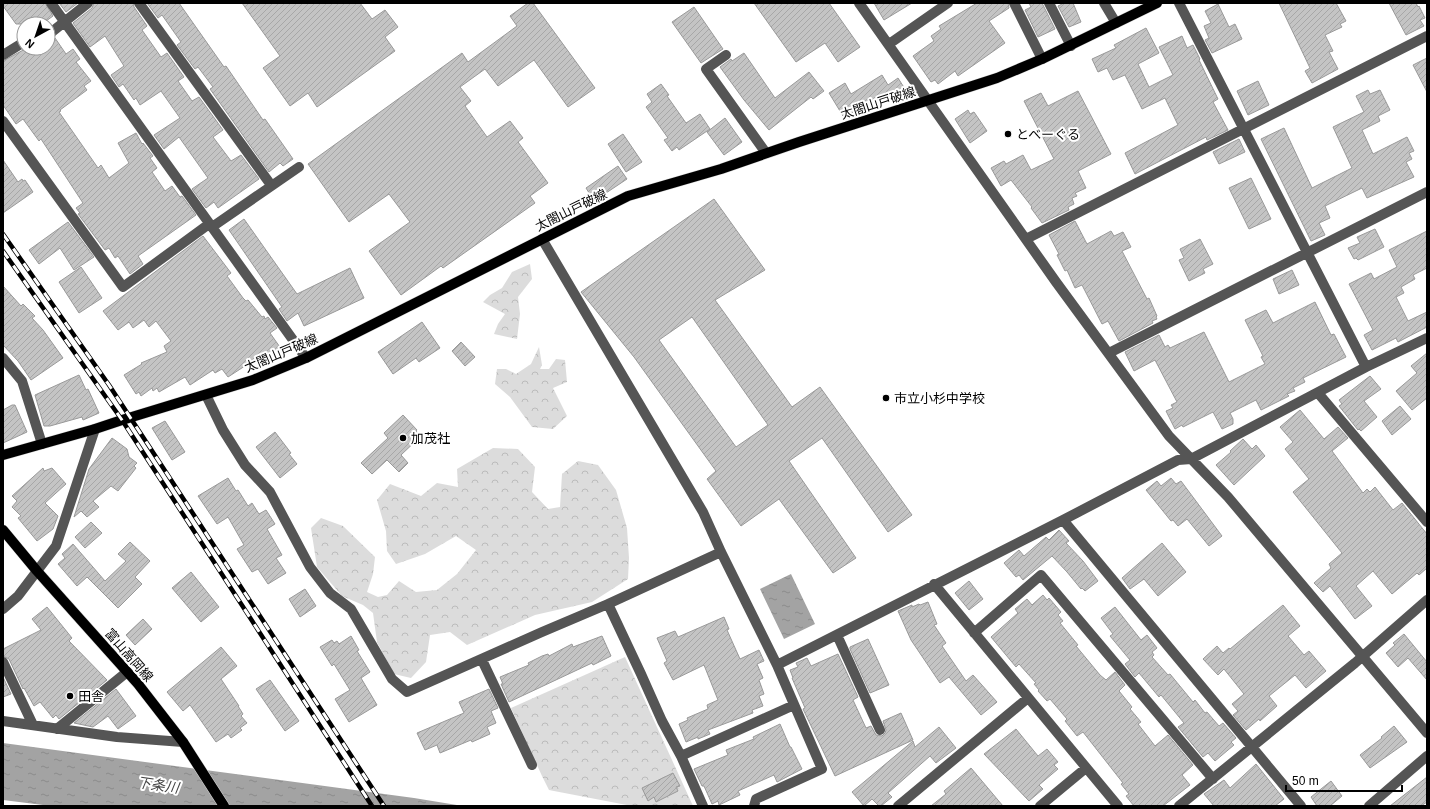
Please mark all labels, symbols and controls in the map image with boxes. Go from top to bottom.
north arrow [16,16,56,56]
text: N [23,36,36,51]
street label: 太閤山戸破線 [839,84,917,122]
place label: とべーぐる [1016,127,1080,142]
marker: とべーぐる [1003,129,1013,139]
street label: 太閤山戸破線 [533,186,609,234]
street label: 太閤山戸破線 [242,331,320,375]
place label: 市立小杉中学校 [894,391,985,406]
marker: 市立小杉中学校 [881,393,891,403]
place label: 加茂社 [411,431,450,446]
marker: 加茂社 [398,433,408,443]
street label: 富山高岡線 [102,626,156,684]
place label: 田舎 [78,689,104,704]
marker: 田舎 [65,691,75,701]
scale bar [1286,767,1402,793]
water label: 下条川 [136,774,182,796]
text: 50 m [1292,774,1319,788]

